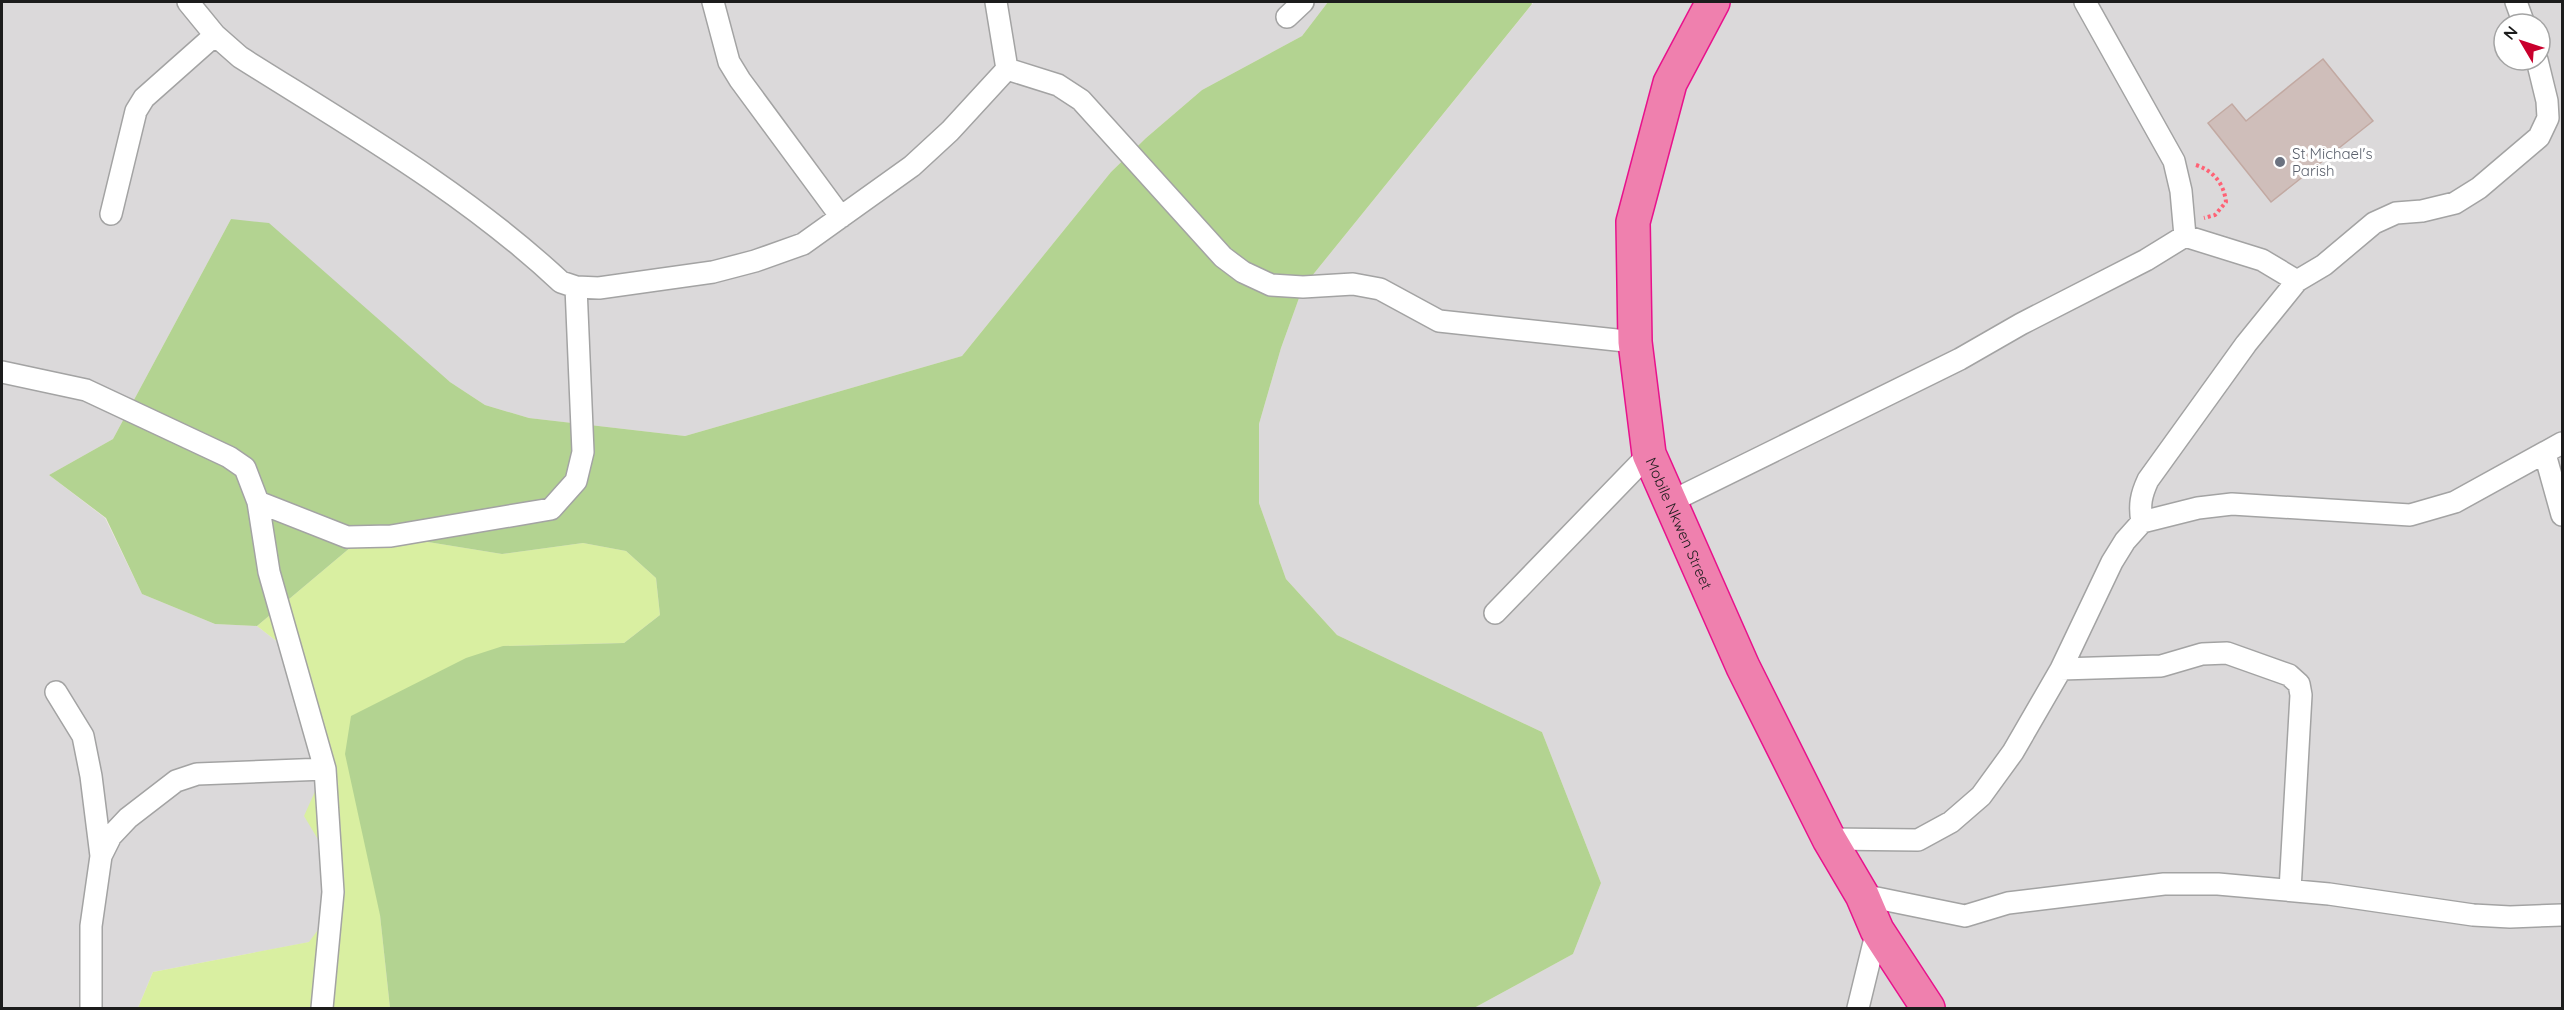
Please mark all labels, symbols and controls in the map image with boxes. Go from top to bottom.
north arrow [2492,12,2552,72]
text: N [2499,22,2522,43]
place label: St Michael's Parish [2292,144,2372,180]
marker: St Michael's Parish [2273,155,2287,169]
street label: Mobile Nkwen Street [1642,454,1717,592]

